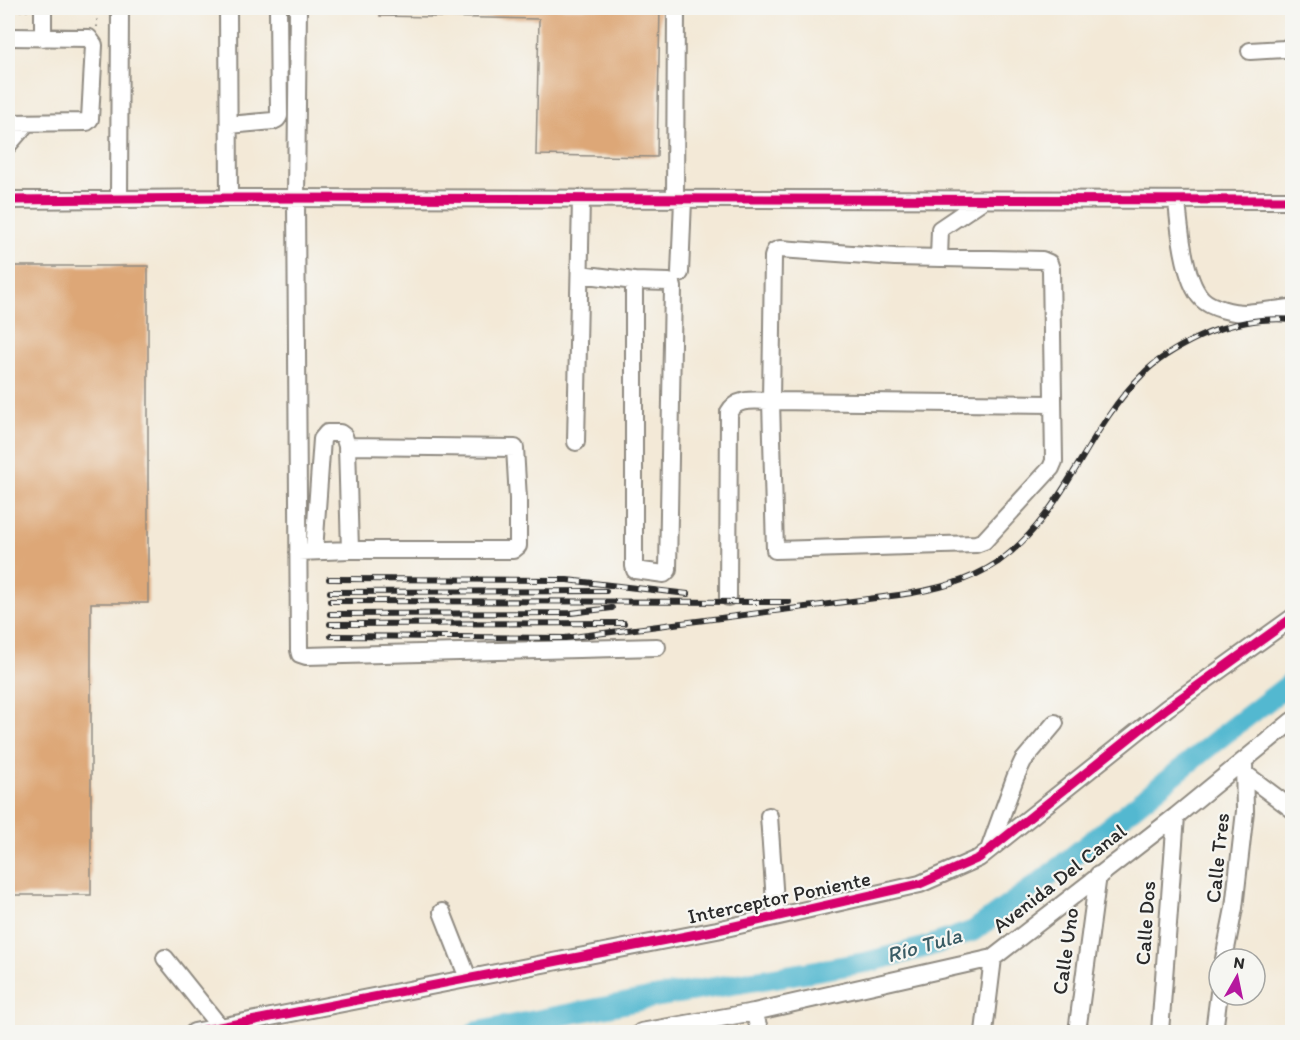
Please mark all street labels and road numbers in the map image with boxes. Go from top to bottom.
street label: Calle Tres [1200,812,1234,904]
street label: Avenida Del Canal [987,818,1131,938]
street label: Interceptor Poniente [685,865,873,929]
street label: Calle Dos [1130,880,1160,966]
street label: Calle Uno [1047,906,1083,996]

